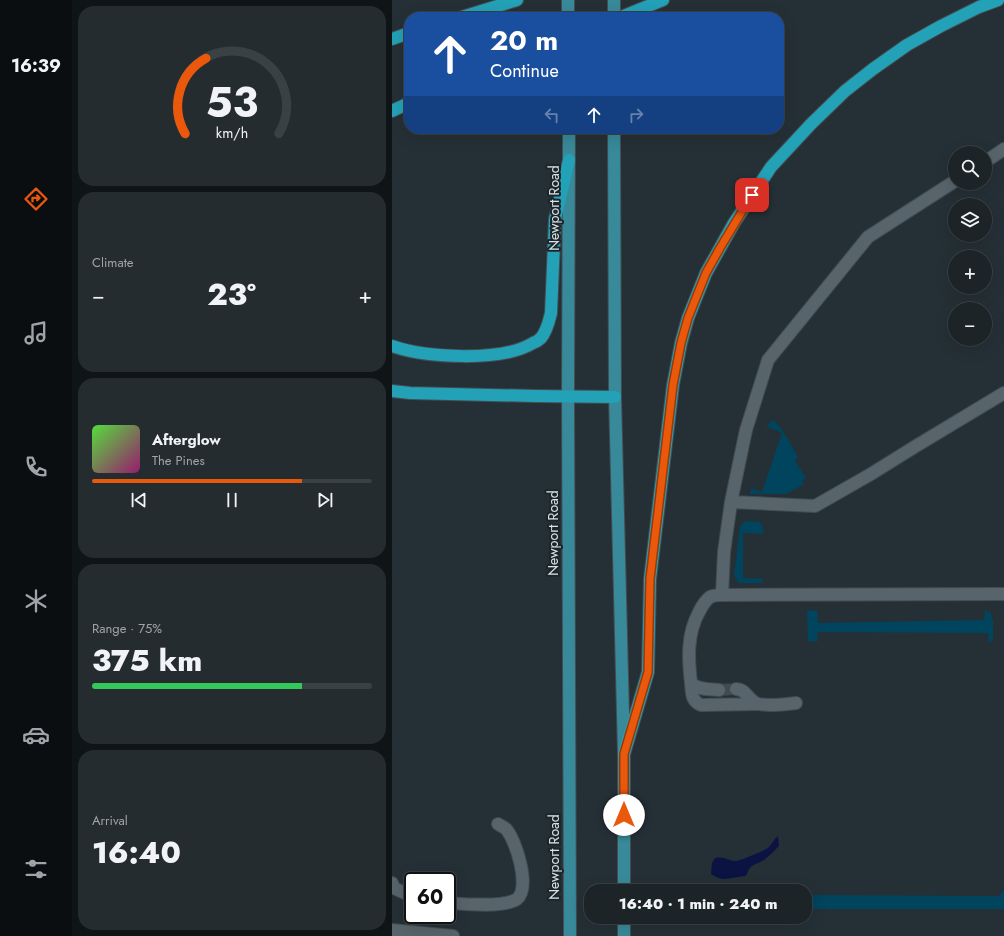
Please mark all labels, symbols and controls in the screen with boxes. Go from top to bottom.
text: 20 m [490,20,558,61]
icon: ahead [424,28,476,80]
text: 16:39 [11,53,61,79]
text: Continue [490,58,559,84]
text: 53 [206,72,258,133]
icon: left [541,104,563,126]
icon: ahead [583,104,605,126]
icon: right [625,104,647,126]
text: km/h [216,123,248,143]
map controls [948,146,992,346]
button: search [948,146,992,190]
street label: Newport Road [544,165,564,251]
pin [735,178,769,212]
icon: arrive [741,184,763,206]
icon: directions [22,185,50,213]
button: layers [948,198,992,242]
button: + [948,250,992,294]
text: Climate [92,253,133,272]
text: 23° [207,273,256,316]
text: − [92,279,105,311]
text: + [358,279,372,311]
button: − [948,302,992,346]
icon: music [22,319,50,347]
text: Afterglow [152,429,221,451]
text: The Pines [152,451,205,470]
icon: phone [22,453,50,481]
icon: previous [128,489,150,511]
icon: pause [221,489,243,511]
icon: next [314,489,336,511]
street label: Newport Road [543,490,563,576]
icon: climate [22,587,50,615]
text: Range · 75% [92,619,162,638]
text: 375 km [92,639,202,682]
icon: car [22,721,50,749]
position arrow [603,794,645,836]
text: Arrival [92,811,128,830]
street label: Newport Road [544,814,564,900]
text: 16:40 [92,831,181,874]
icon: filters [22,855,50,883]
speed limit sign: 60 [404,872,456,924]
text: 16:40 · 1 min · 240 m [619,893,777,915]

